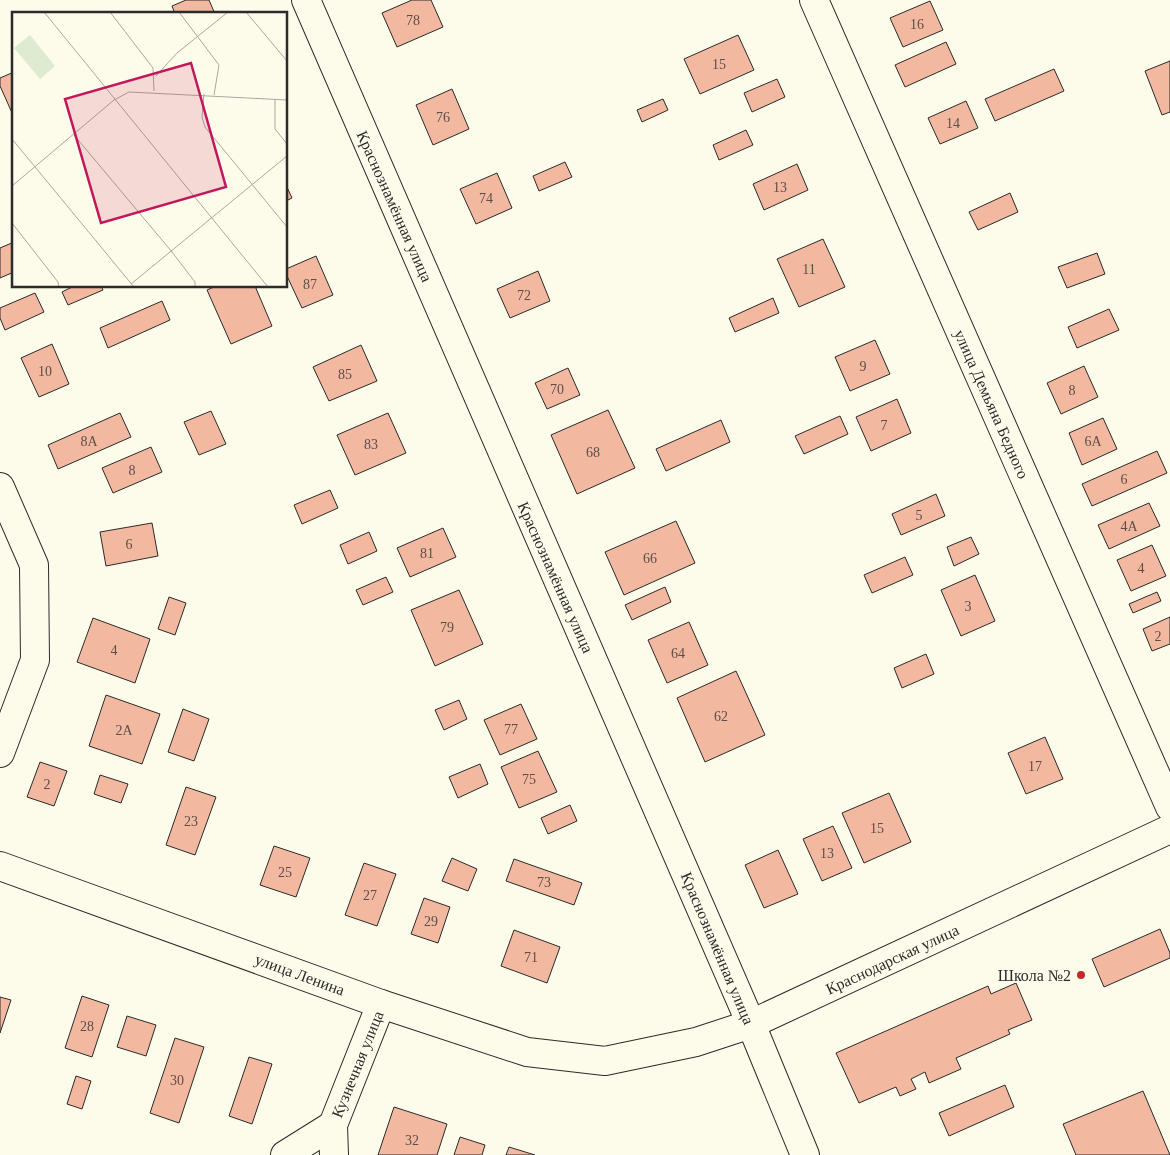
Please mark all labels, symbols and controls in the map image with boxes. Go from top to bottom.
inset map [12,12,288,288]
house number: 78 [406,13,420,28]
house number: 16 [910,17,924,32]
house number: 15 [712,57,726,72]
house number: 76 [436,110,450,125]
house number: 14 [946,116,960,131]
street label: Краснознамённая улица [353,128,436,285]
house number: 13 [773,180,787,195]
house number: 74 [479,191,493,206]
house number: 11 [802,262,816,277]
house number: 87 [303,277,317,292]
house number: 72 [517,288,531,303]
street label: улица Демьяна Бедного [950,327,1032,482]
house number: 9 [860,359,867,374]
house number: 10 [38,364,52,379]
house number: 85 [338,367,352,382]
house number: 70 [550,382,564,397]
house number: 8 [1069,383,1076,398]
house number: 7 [881,418,888,433]
house number: 8А [80,434,98,449]
house number: 6А [1084,434,1102,449]
house number: 83 [364,437,378,452]
house number: 68 [586,445,600,460]
house number: 8 [129,463,136,478]
house number: 6 [1121,472,1128,487]
street label: Краснознамённая улица [514,499,597,656]
house number: 5 [916,508,923,523]
house number: 4А [1120,519,1138,534]
house number: 6 [126,537,133,552]
house number: 81 [420,546,434,561]
house number: 66 [643,551,657,566]
house number: 4 [1138,561,1145,576]
house number: 3 [965,599,972,614]
house number: 79 [440,620,454,635]
house number: 2 [1155,629,1162,644]
house number: 4 [111,643,118,658]
house number: 64 [671,646,685,661]
house number: 62 [714,709,728,724]
house number: 77 [504,722,518,737]
house number: 2А [115,723,133,738]
house number: 17 [1028,759,1042,774]
house number: 75 [522,772,536,787]
house number: 2 [44,777,51,792]
house number: 23 [184,814,198,829]
house number: 15 [870,821,884,836]
house number: 13 [820,846,834,861]
house number: 25 [278,865,292,880]
street label: Краснознамённая улица [677,870,757,1027]
house number: 73 [537,875,551,890]
house number: 27 [363,888,377,903]
house number: 29 [424,914,438,929]
street label: Краснодарская улица [823,921,962,999]
street label: улица Ленина [252,950,347,999]
house number: 71 [524,950,538,965]
place label: Школа №2 [998,967,1071,984]
marker: Школа №2 [1075,969,1087,981]
street label: Кузнечная улица [328,1008,388,1120]
house number: 28 [80,1019,94,1034]
house number: 30 [170,1073,184,1088]
house number: 32 [405,1133,419,1148]

